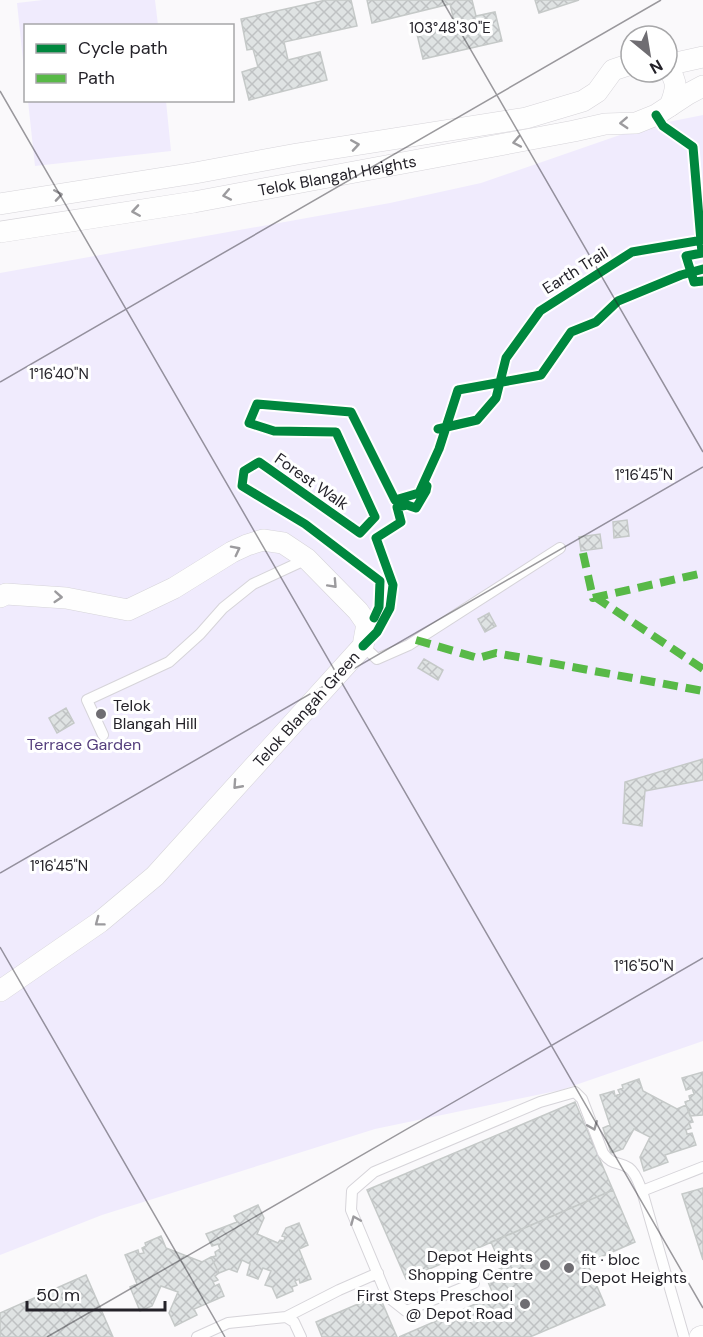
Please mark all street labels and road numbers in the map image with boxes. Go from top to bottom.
street label: Telok Blangah Heights [256,151,418,201]
street label: Earth Trail [539,242,612,299]
street label: Forest Walk [271,448,353,515]
street label: Telok Blangah Green [249,647,364,772]

